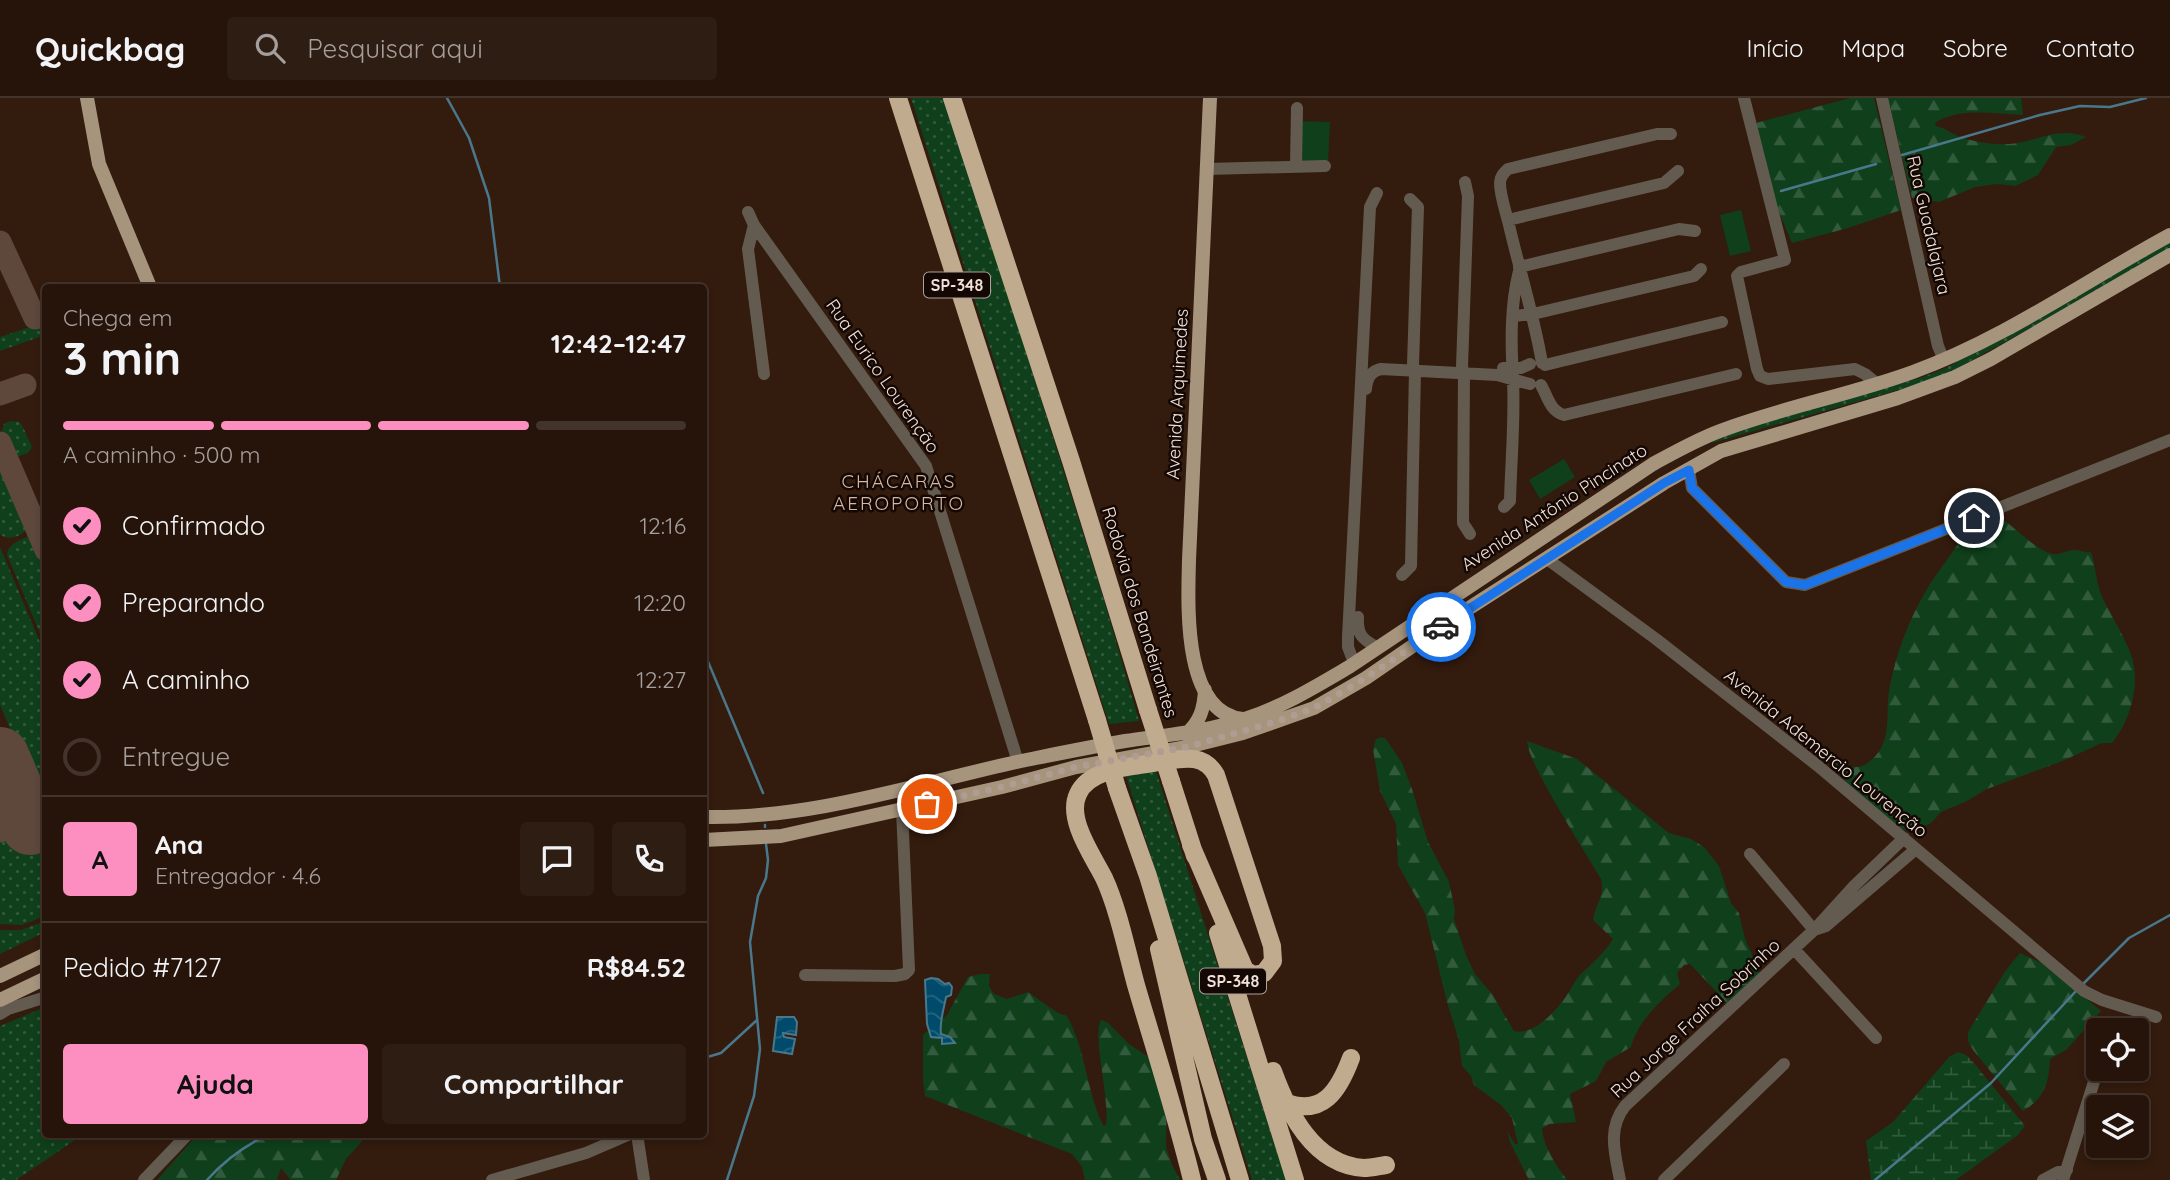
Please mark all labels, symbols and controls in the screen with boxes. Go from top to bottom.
search box [227,17,717,80]
text: Quickbag [35,28,185,69]
icon: search [251,29,289,67]
text: Pesquisar aqui [307,32,483,65]
text: Início [1746,33,1803,63]
text: Mapa [1841,33,1905,63]
text: Sobre [1943,33,2008,63]
text: Contato [2046,33,2135,63]
street label: Rua Guadalajara [1902,153,1956,297]
road number: SP-348 [924,272,990,298]
street label: Rua Eurico Lourenção [821,294,945,458]
text: Chega em [63,303,172,332]
street label: Avenida Arquimedes [1161,308,1193,480]
text: 12:42–12:47 [551,327,686,360]
text: 3 min [63,329,181,387]
street label: Avenida Antônio Pincinato [1457,438,1651,576]
text: A caminho · 500 m [63,440,260,469]
district label: CHÁCARAS AEROPORTO [833,469,965,515]
pin [1944,488,2004,548]
icon: home [1955,499,1993,537]
street label: Rodovia dos Bandeirantes [1097,504,1183,720]
icon: check [63,507,101,545]
text: Confirmado [122,509,266,542]
text: 12:16 [640,511,686,540]
icon: check [63,584,101,622]
text: Preparando [122,586,265,619]
text: 12:20 [634,588,686,617]
courier [1406,592,1476,662]
icon: car [1422,608,1460,646]
icon: check [63,661,101,699]
text: A caminho [122,663,250,696]
street label: Avenida Ademercio Lourenção [1720,664,1932,842]
text: 12:27 [636,665,686,694]
text: Entregue [122,740,230,773]
pin [897,774,957,834]
icon: bag [908,785,946,823]
button: chat [520,822,594,896]
button: phone [612,822,686,896]
text: Ana [155,828,203,861]
text: A [92,843,108,876]
text: Entregador · 4.6 [155,861,321,890]
street label: Rua Jorge Fraiha Sobrinho [1605,933,1785,1103]
text: Pedido #7127 [63,951,221,984]
text: R$84.52 [587,951,686,984]
road number: SP-348 [1200,968,1266,994]
map controls [2086,1018,2149,1158]
button: locate [2086,1018,2149,1081]
button: Ajuda [63,1044,368,1124]
button: Compartilhar [382,1044,686,1124]
button: layers [2086,1095,2149,1158]

